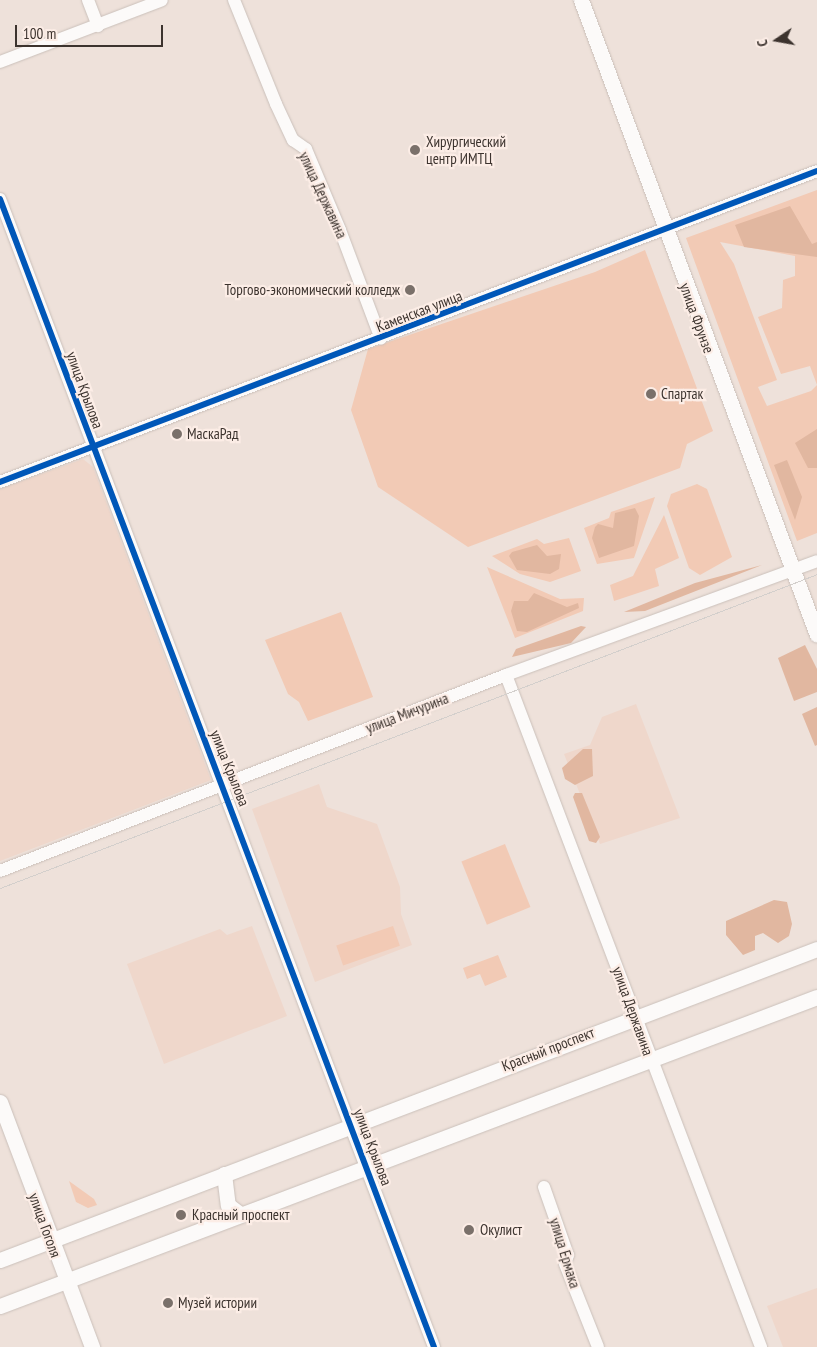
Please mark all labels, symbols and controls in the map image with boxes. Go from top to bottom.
scale bar [18,15,165,47]
north arrow [752,15,802,65]
text: 100 m [23,24,56,43]
text: С [753,38,772,48]
place label: Хирургический центр ИМТЦ [426,132,506,167]
marker: Хирургический центр ИМТЦ [408,143,422,157]
street label: улица Державина [295,149,351,241]
street label: улица Фрунзе [676,280,718,356]
place label: Торгово-экономический колледж [225,281,400,299]
marker: Торгово-экономический колледж [404,284,416,296]
street label: Каменская улица [373,286,465,336]
street label: улица Крылова [63,349,107,431]
place label: Спартак [661,385,703,403]
marker: Спартак [645,388,657,400]
place label: МаскаРад [187,425,239,443]
marker: МаскаРад [171,428,183,440]
street label: улица Мичурина [363,689,451,737]
street label: улица Крылова [207,727,253,809]
street label: улица Державина [609,964,657,1058]
street label: Красный проспект [499,1023,597,1075]
street label: улица Крылова [350,1106,396,1188]
street label: улица Гоголя [25,1190,65,1260]
place label: Красный проспект [192,1206,290,1224]
marker: Красный проспект [174,1208,188,1222]
street label: улица Ермака [546,1216,584,1290]
place label: Окулист [480,1221,522,1239]
marker: Окулист [462,1223,476,1237]
place label: Музей истории [178,1294,257,1312]
marker: Музей истории [162,1297,174,1309]

